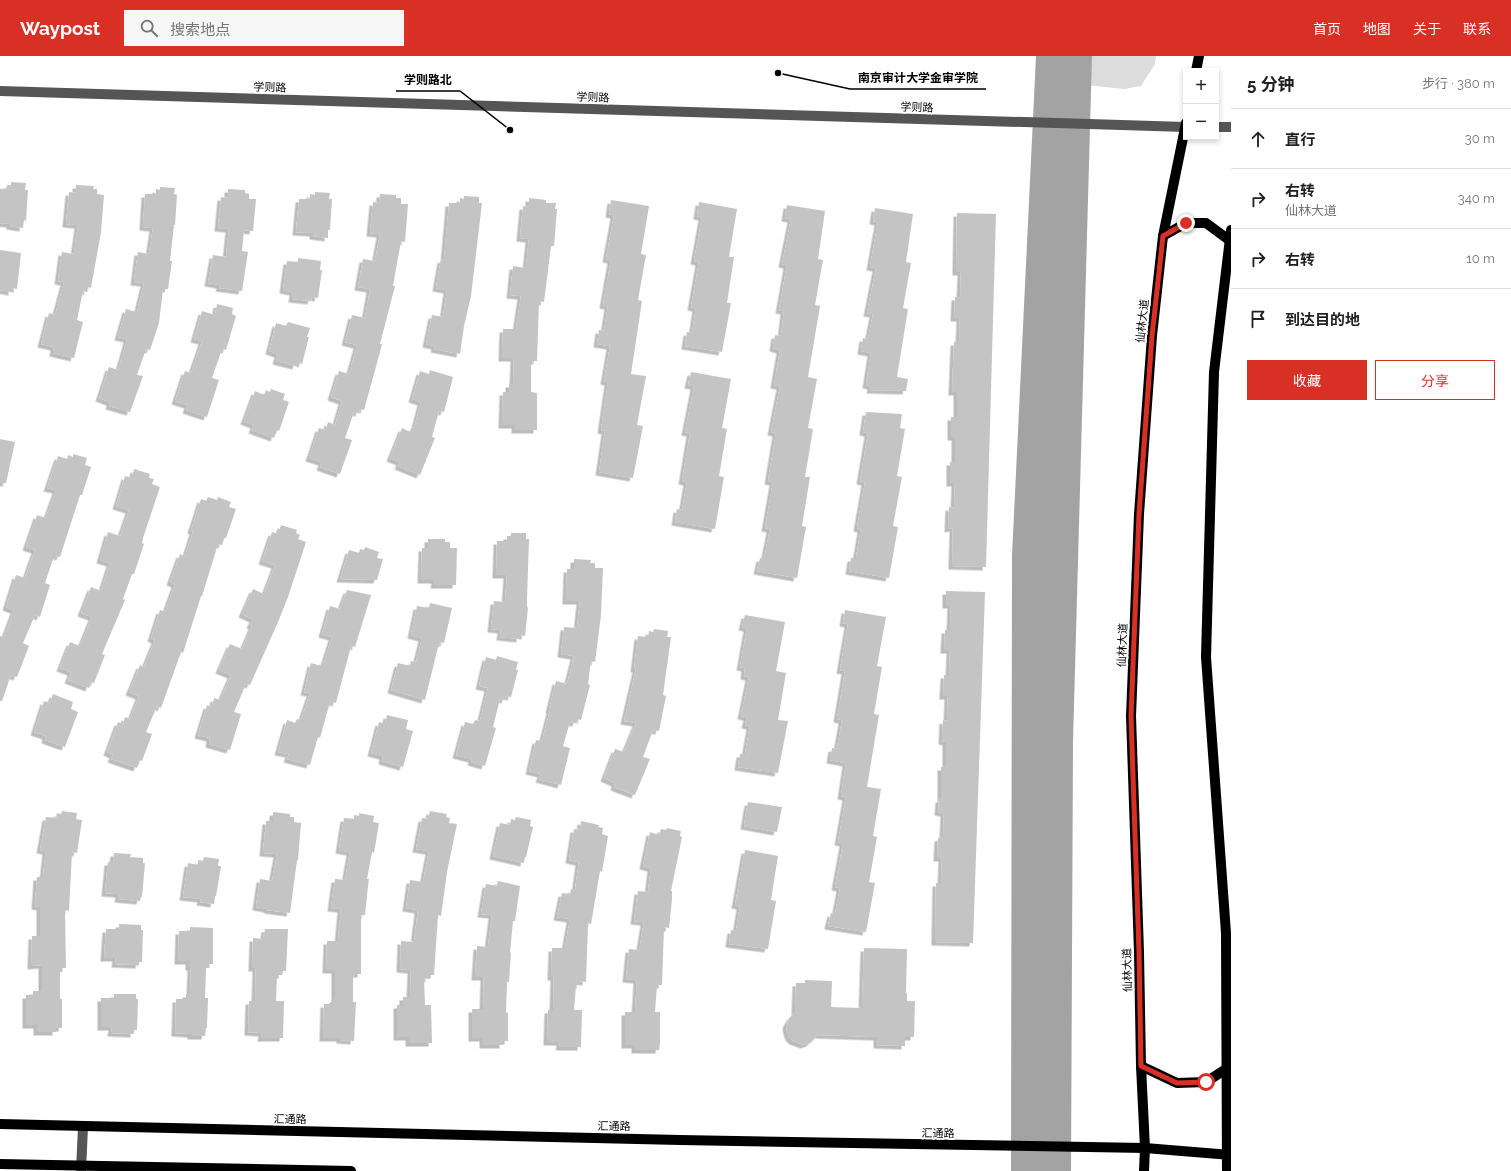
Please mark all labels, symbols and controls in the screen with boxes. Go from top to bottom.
search box [124,10,404,46]
text: Waypost [20,17,100,39]
icon: search [138,17,160,39]
text: 搜索地点 [170,21,230,39]
text: 首页 [1313,21,1341,37]
text: 地图 [1363,21,1391,37]
text: 关于 [1413,21,1441,37]
text: 联系 [1463,21,1491,37]
callout: 南京审计大学金审学院 [850,65,986,89]
callout: 学则路北 [396,67,460,91]
map controls [1183,68,1219,140]
button: + [1183,68,1219,104]
text: 南京审计大学金审学院 [858,71,978,85]
text: 学则路北 [404,73,452,87]
text: 5 分钟 [1247,74,1295,94]
text: 步行 · 380 m [1422,76,1495,91]
street label: 学则路 [253,80,287,95]
street label: 学则路 [576,90,610,105]
street label: 学则路 [900,100,934,115]
button: − [1183,104,1219,140]
icon: ahead [1247,128,1269,150]
text: 直行 [1285,131,1315,149]
text: 30 m [1465,131,1495,146]
text: 右转 [1285,182,1315,200]
icon: right [1247,188,1269,210]
text: 340 m [1458,191,1495,206]
text: 仙林大道 [1285,203,1337,218]
route end [1177,214,1195,232]
icon: right [1247,248,1269,270]
text: 右转 [1285,251,1315,269]
text: 10 m [1466,251,1495,266]
street label: 仙林大道 [1134,298,1151,344]
icon: arrive [1247,308,1269,330]
text: 到达目的地 [1285,311,1360,329]
button: 收藏 [1247,360,1367,400]
button: 分享 [1375,360,1495,400]
street label: 仙林大道 [1115,623,1130,667]
street label: 仙林大道 [1121,948,1134,992]
route start [1197,1073,1215,1091]
street label: 汇通路 [273,1113,307,1126]
street label: 汇通路 [597,1120,631,1133]
street label: 汇通路 [921,1127,955,1140]

